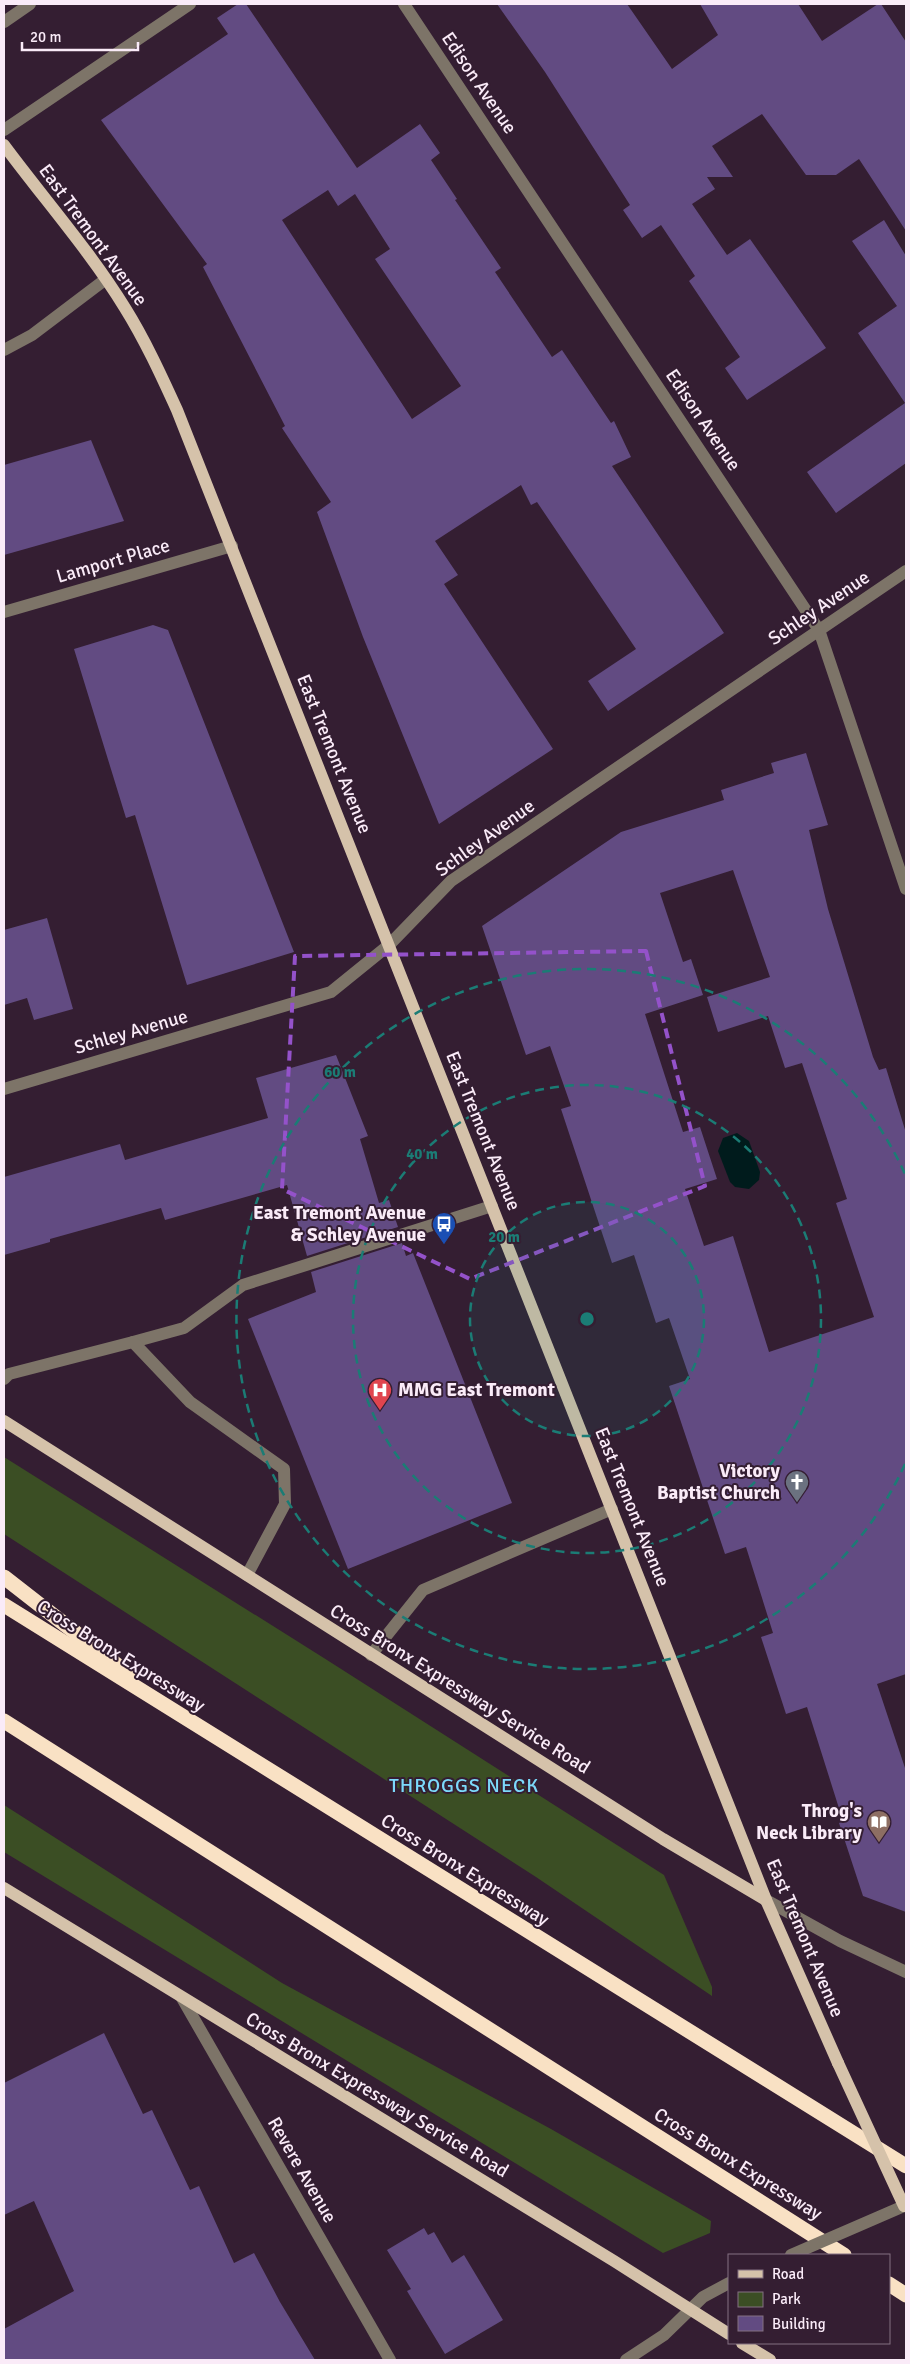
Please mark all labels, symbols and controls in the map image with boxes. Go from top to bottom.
scale bar [22,20,139,52]
street label: Edison Avenue [436,27,522,139]
text: 20 m [30,28,61,46]
street label: East Tremont Avenue [33,159,153,311]
street label: Edison Avenue [660,364,746,476]
street label: Lamport Place [53,533,173,589]
street label: Schley Avenue [764,565,874,651]
street label: East Tremont Avenue [291,671,377,837]
street label: Schley Avenue [431,794,539,882]
street label: Schley Avenue [71,1004,191,1060]
street label: East Tremont Avenue [440,1048,526,1214]
text: 60 m [324,1063,356,1081]
text: 40 m [406,1145,438,1163]
place label: East Tremont Avenue & Schley Avenue [253,1201,426,1247]
bus stop icon: East Tremont Avenue & Schley Avenue [431,1211,457,1245]
text: 20 m [488,1228,520,1246]
centre of rings [578,1310,596,1328]
hospital icon: MMG East Tremont [367,1377,393,1411]
place label: MMG East Tremont [398,1378,555,1402]
street label: East Tremont Avenue [589,1424,675,1590]
place label: Victory Baptist Church [657,1459,781,1505]
church icon: Victory Baptist Church [784,1469,810,1503]
street label: Cross Bronx Expressway [32,1594,210,1718]
street label: Cross Bronx Expressway Service Road [325,1599,595,1779]
district label: THROGGS NECK [389,1773,539,1798]
place label: Throg's Neck Library [756,1799,863,1845]
street label: Cross Bronx Expressway [376,1808,554,1932]
library icon: Throg's Neck Library [866,1809,892,1843]
street label: East Tremont Avenue [761,1855,849,2021]
street label: Cross Bronx Expressway Service Road [241,2007,513,2183]
street label: Cross Bronx Expressway [649,2102,827,2226]
street label: Revere Avenue [262,2113,342,2227]
legend [728,2254,890,2344]
text: Road [772,2265,804,2283]
text: Park [772,2290,801,2308]
text: Building [772,2315,826,2333]

